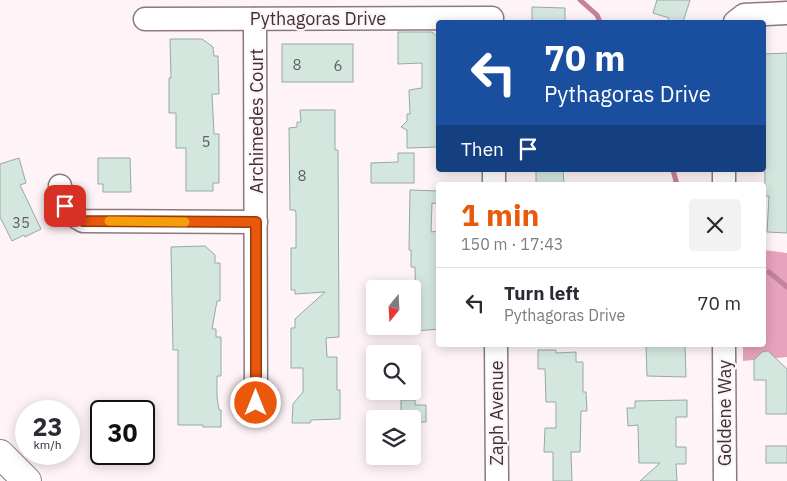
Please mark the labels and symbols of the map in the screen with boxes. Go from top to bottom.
street label: Pythagoras Drive [250,7,386,30]
street label: Archimedes Court [245,48,268,194]
house number: 8 [292,55,302,74]
house number: 6 [333,56,343,75]
house number: 5 [201,132,211,151]
house number: 8 [297,166,307,185]
pin [44,185,86,227]
house number: 35 [12,213,30,232]
north arrow [366,280,421,335]
street label: Zaph Avenue [485,360,508,466]
street label: Goldene Way [713,360,736,466]
position arrow [229,376,281,428]
speed limit sign: 30 [90,400,155,465]

